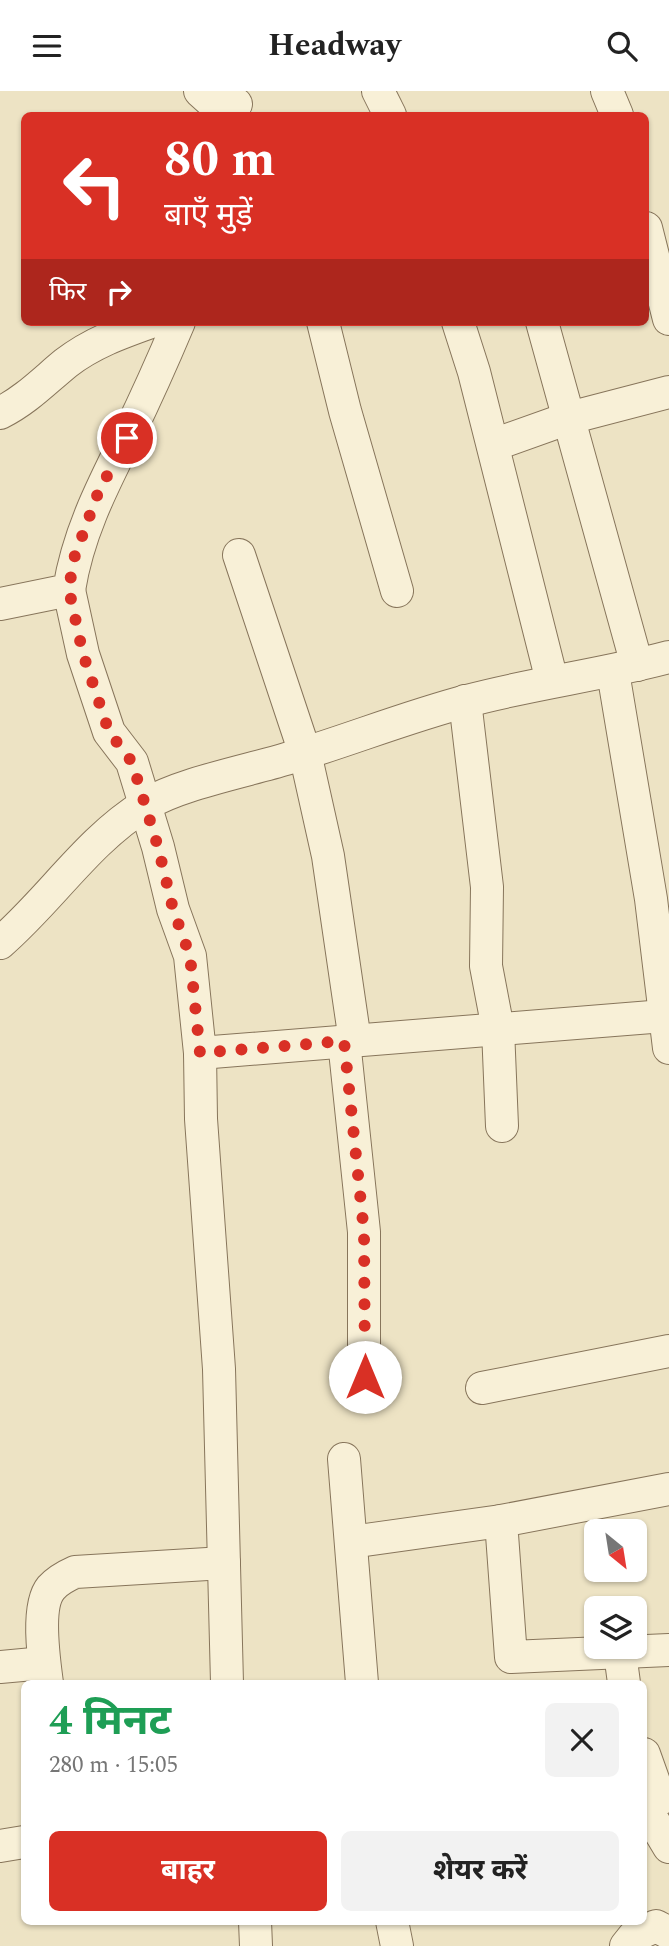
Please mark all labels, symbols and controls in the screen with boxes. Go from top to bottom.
text: Headway [268,21,401,70]
icon: menu [28,27,66,65]
icon: search [603,27,641,65]
text: 80 m [164,123,275,198]
icon: left [49,140,140,231]
text: बाएँ मुड़ें [164,191,253,240]
text: फिर [49,272,86,312]
icon: right [100,273,138,311]
pin [97,408,157,468]
icon: arrive [108,419,146,457]
position arrow [328,1340,402,1414]
north arrow [584,1519,648,1582]
map controls [584,1519,647,1659]
button: layers [584,1596,647,1659]
text: 4 मिनट [49,1690,171,1753]
button: close [545,1703,619,1777]
text: 280 m · 15:05 [49,1748,178,1783]
button: बाहर [49,1831,327,1911]
button: शेयर करें [341,1831,619,1911]

